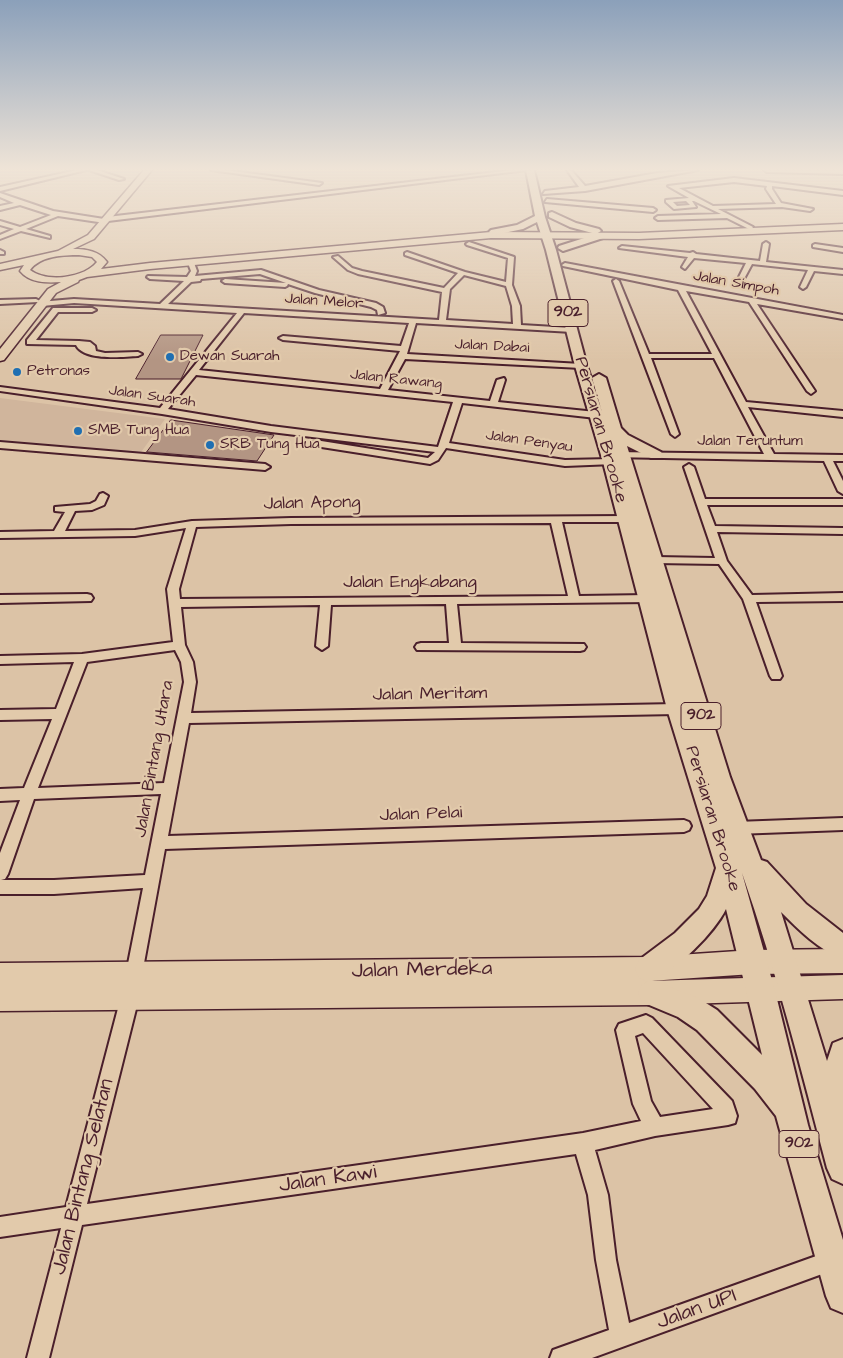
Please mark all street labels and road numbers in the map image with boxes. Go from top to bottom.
street label: Jalan Simpoh [692,268,780,300]
street label: Jalan Melor [284,290,364,314]
road number: 902 [548,300,588,326]
street label: Jalan Dabai [454,336,530,358]
street label: Persiaran Brooke [569,354,631,506]
street label: Jalan Rawang [349,366,443,394]
street label: Jalan Suarah [108,382,196,412]
street label: Jalan Penyau [484,427,574,457]
street label: Jalan Teruntum [697,433,803,451]
street label: Jalan Apong [263,492,361,516]
street label: Jalan Engkabang [343,572,477,594]
street label: Jalan Bintang Utara [131,679,179,839]
street label: Jalan Meritam [373,683,487,707]
road number: 902 [681,702,721,729]
street label: Persiaran Brooke [680,744,744,894]
street label: Jalan Pelai [379,803,463,827]
street label: Jalan Merdeka [351,957,493,985]
street label: Jalan Bintang Selatan [47,1077,121,1277]
road number: 902 [779,1130,819,1158]
street label: Jalan Kawi [278,1161,378,1199]
street label: Jalan UPI [654,1284,740,1336]

